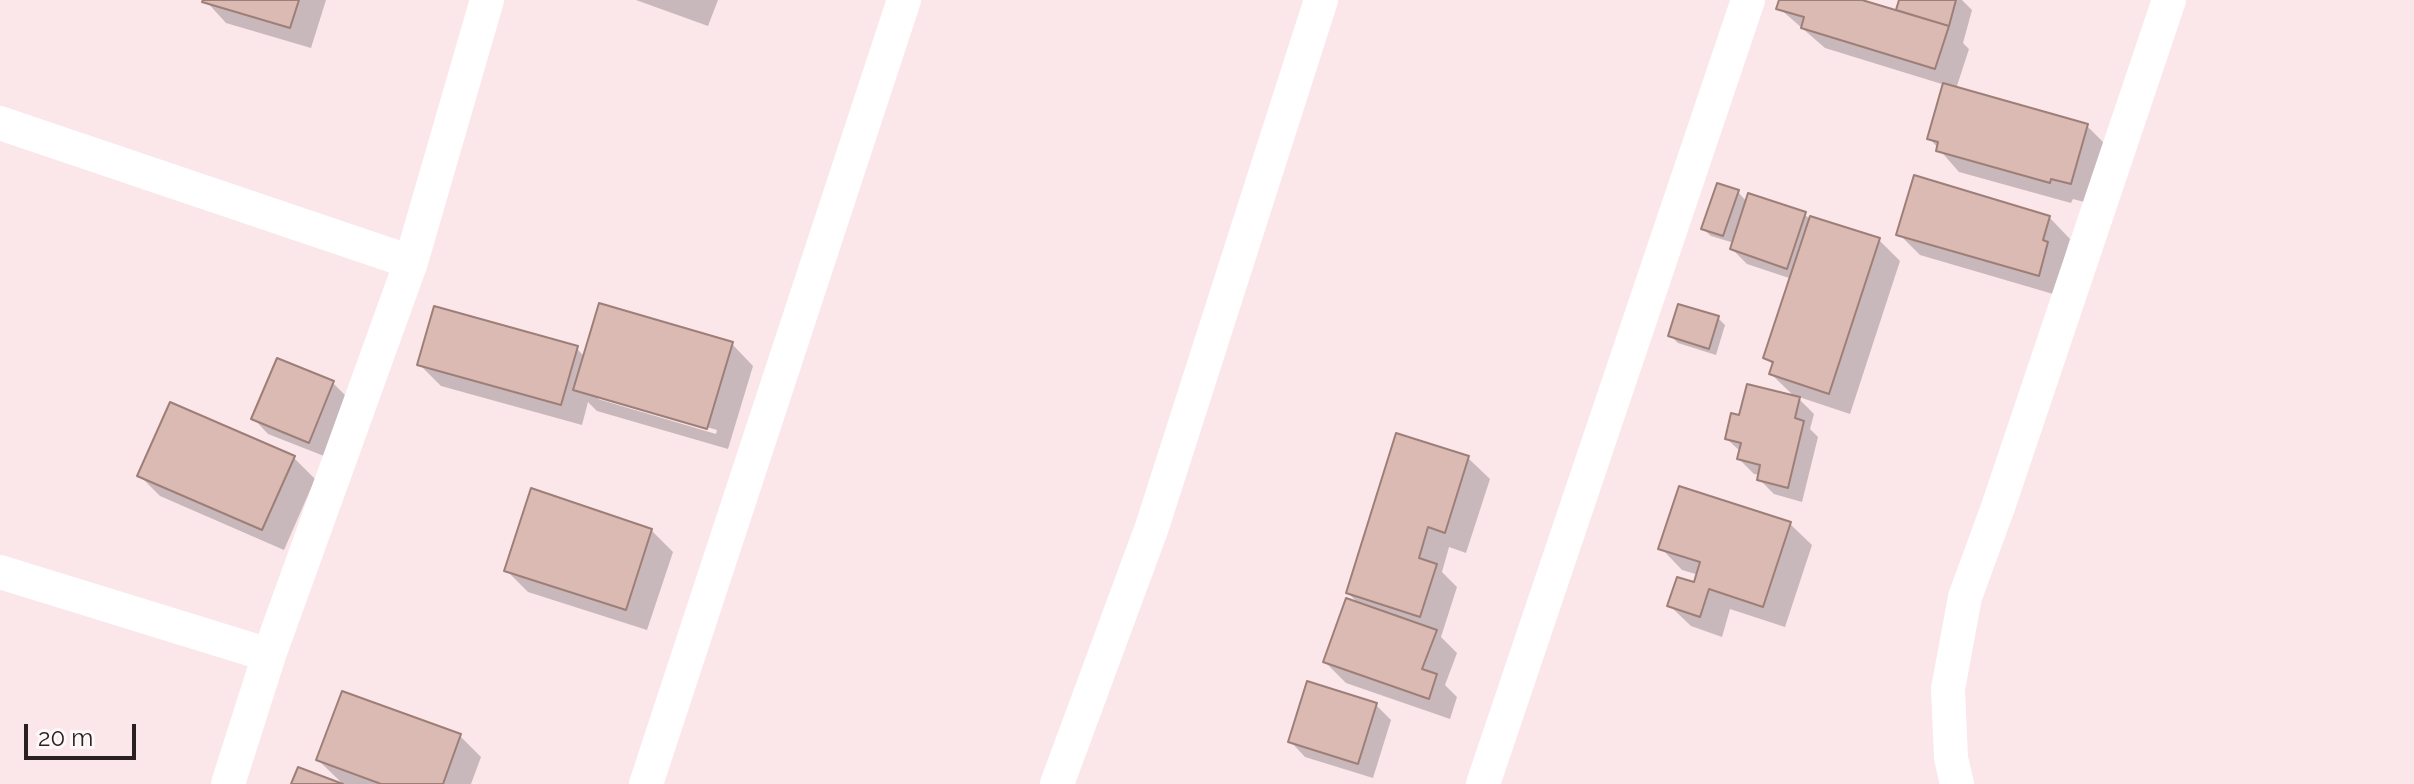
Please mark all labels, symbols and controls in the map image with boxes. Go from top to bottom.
scale bar [28,708,140,758]
text: 20 m [38,723,93,752]

